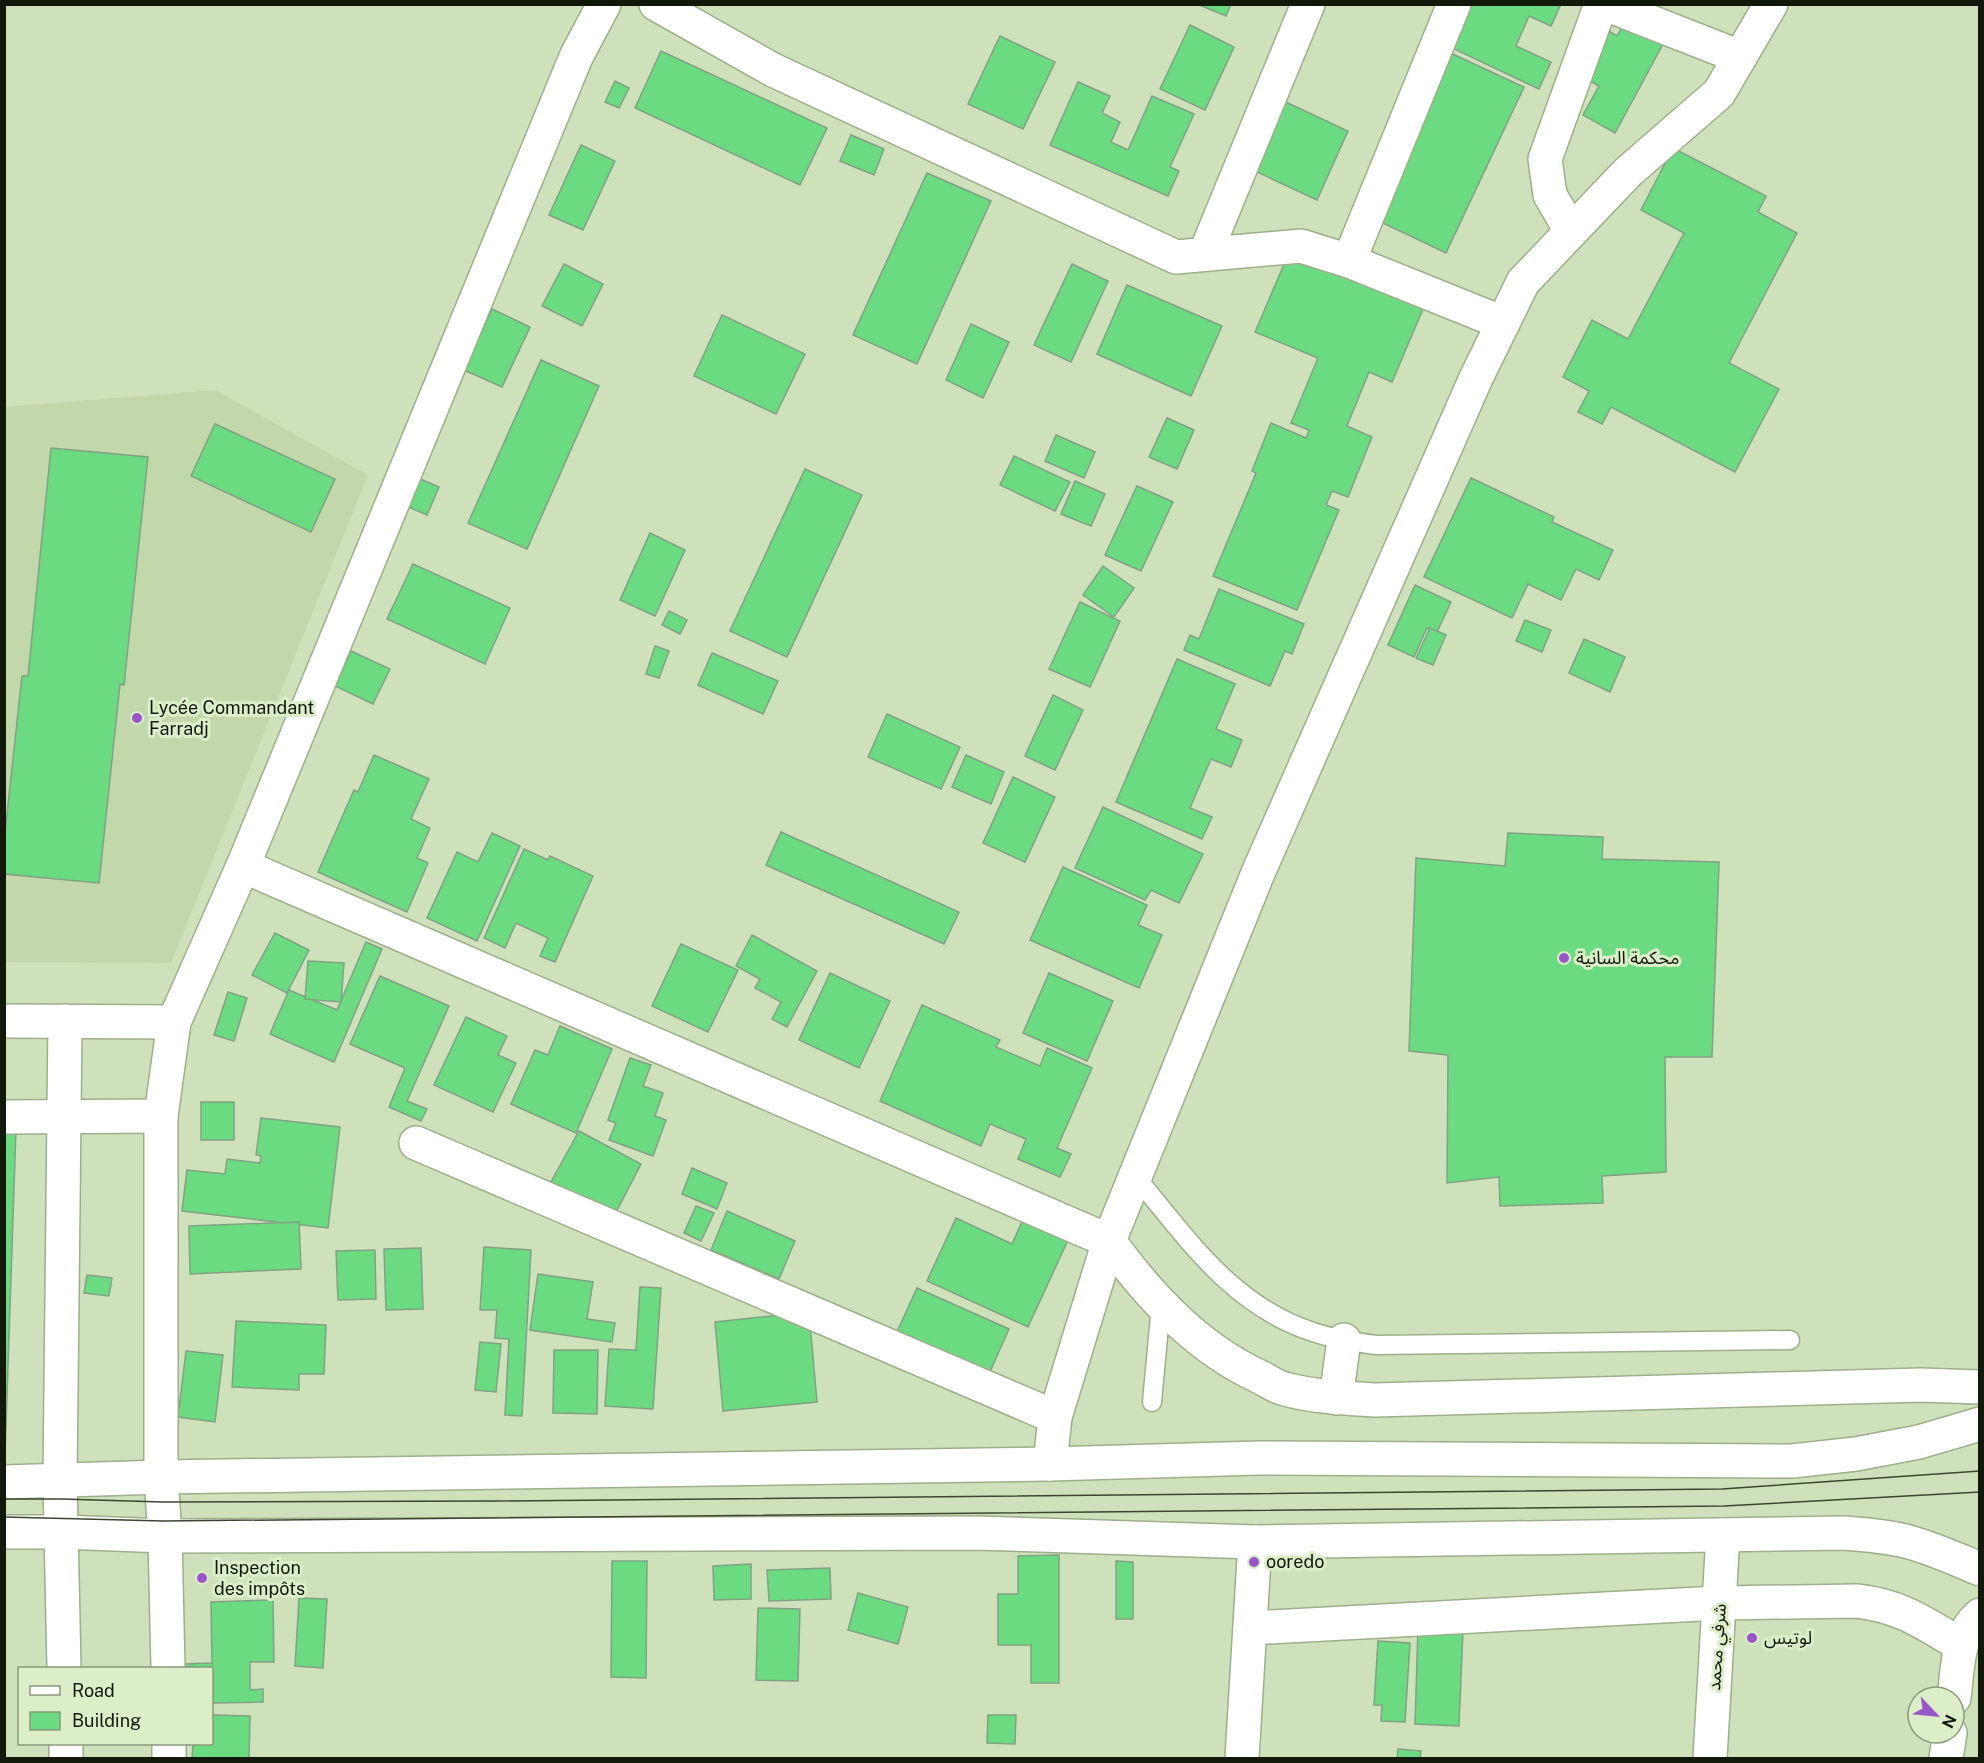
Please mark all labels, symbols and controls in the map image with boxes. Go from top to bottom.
place label: Lycée Commandant Farradj [149,697,314,739]
marker: Lycée Commandant Farradj [130,711,144,725]
place label: محكمة السانية [1576,947,1679,968]
marker: محكمة السانية [1557,951,1571,965]
place label: ooredo [1266,1551,1324,1572]
marker: ooredo [1247,1555,1261,1569]
place label: Inspection des impôts [214,1557,305,1599]
marker: Inspection des impôts [195,1571,209,1585]
street label: شرفي محمد [1703,1603,1733,1691]
place label: لوتيس [1764,1627,1812,1649]
marker: لوتيس [1745,1631,1759,1645]
legend [18,1667,213,1745]
text: Road [72,1680,115,1701]
north arrow [1906,1685,1966,1745]
text: Building [72,1710,141,1731]
text: N [1938,1712,1960,1731]

